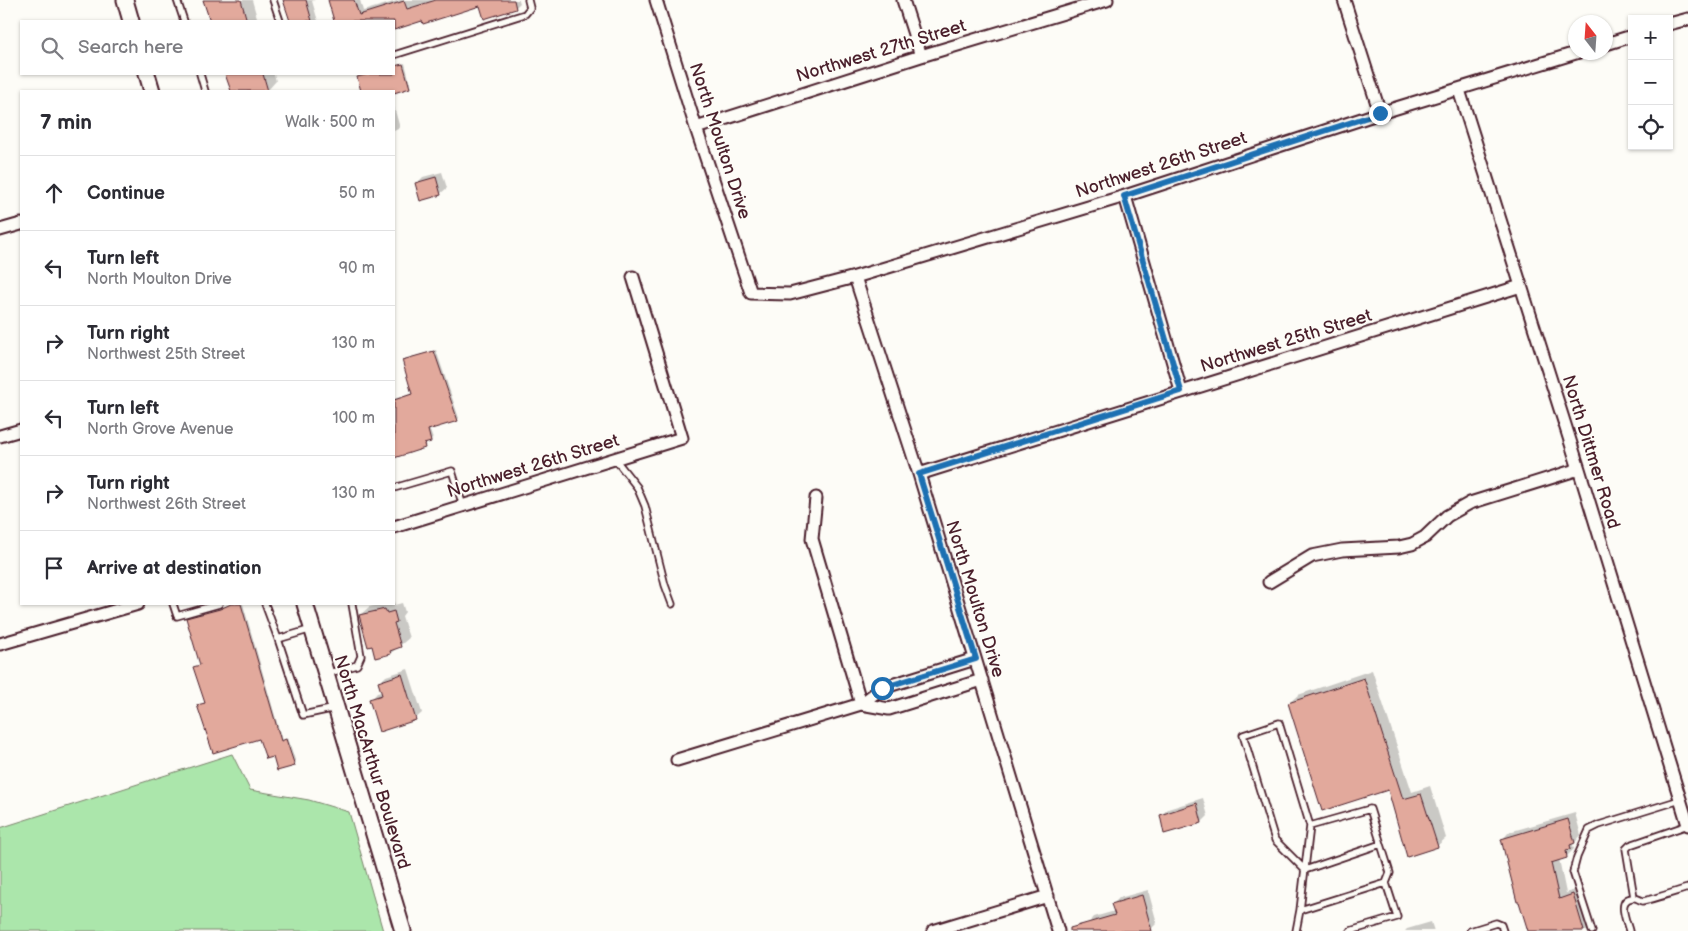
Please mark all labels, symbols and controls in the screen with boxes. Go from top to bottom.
street label: Northwest 27th Street [793,15,969,87]
north arrow [1568,15,1613,60]
map controls [1628,15,1673,150]
button: + [1628,15,1673,60]
search box [20,20,395,75]
icon: search [38,34,66,62]
text: Search here [78,36,183,59]
street label: North Moulton Drive [685,60,755,222]
button: − [1628,60,1673,105]
route end [1369,102,1392,125]
button: locate [1628,105,1673,150]
text: 7 min [40,110,92,135]
text: Walk · 500 m [285,113,375,132]
street label: Northwest 26th Street [1073,127,1250,203]
icon: ahead [40,179,68,207]
text: Continue [87,182,165,205]
text: 50 m [339,184,375,203]
text: Turn left [87,247,159,270]
icon: left [40,254,68,282]
text: 90 m [339,259,375,278]
text: North Moulton Drive [87,270,232,289]
street label: Northwest 25th Street [1198,305,1375,377]
text: Turn right [87,322,170,345]
icon: right [40,329,68,357]
text: 130 m [332,334,375,353]
text: Northwest 25th Street [87,345,245,364]
street label: North Dittmer Road [1558,373,1624,531]
text: Turn left [87,397,159,420]
icon: left [40,404,68,432]
text: 100 m [332,409,375,428]
text: North Grove Avenue [87,420,234,439]
street label: Northwest 26th Street [444,430,622,502]
text: Turn right [87,472,170,495]
icon: right [40,479,68,507]
text: 130 m [332,484,375,503]
text: Northwest 26th Street [87,495,246,514]
street label: North Moulton Drive [941,518,1009,680]
icon: arrive [40,554,68,582]
text: Arrive at destination [87,557,262,580]
street label: North MacArthur Boulevard [329,653,415,871]
route start [871,677,894,700]

